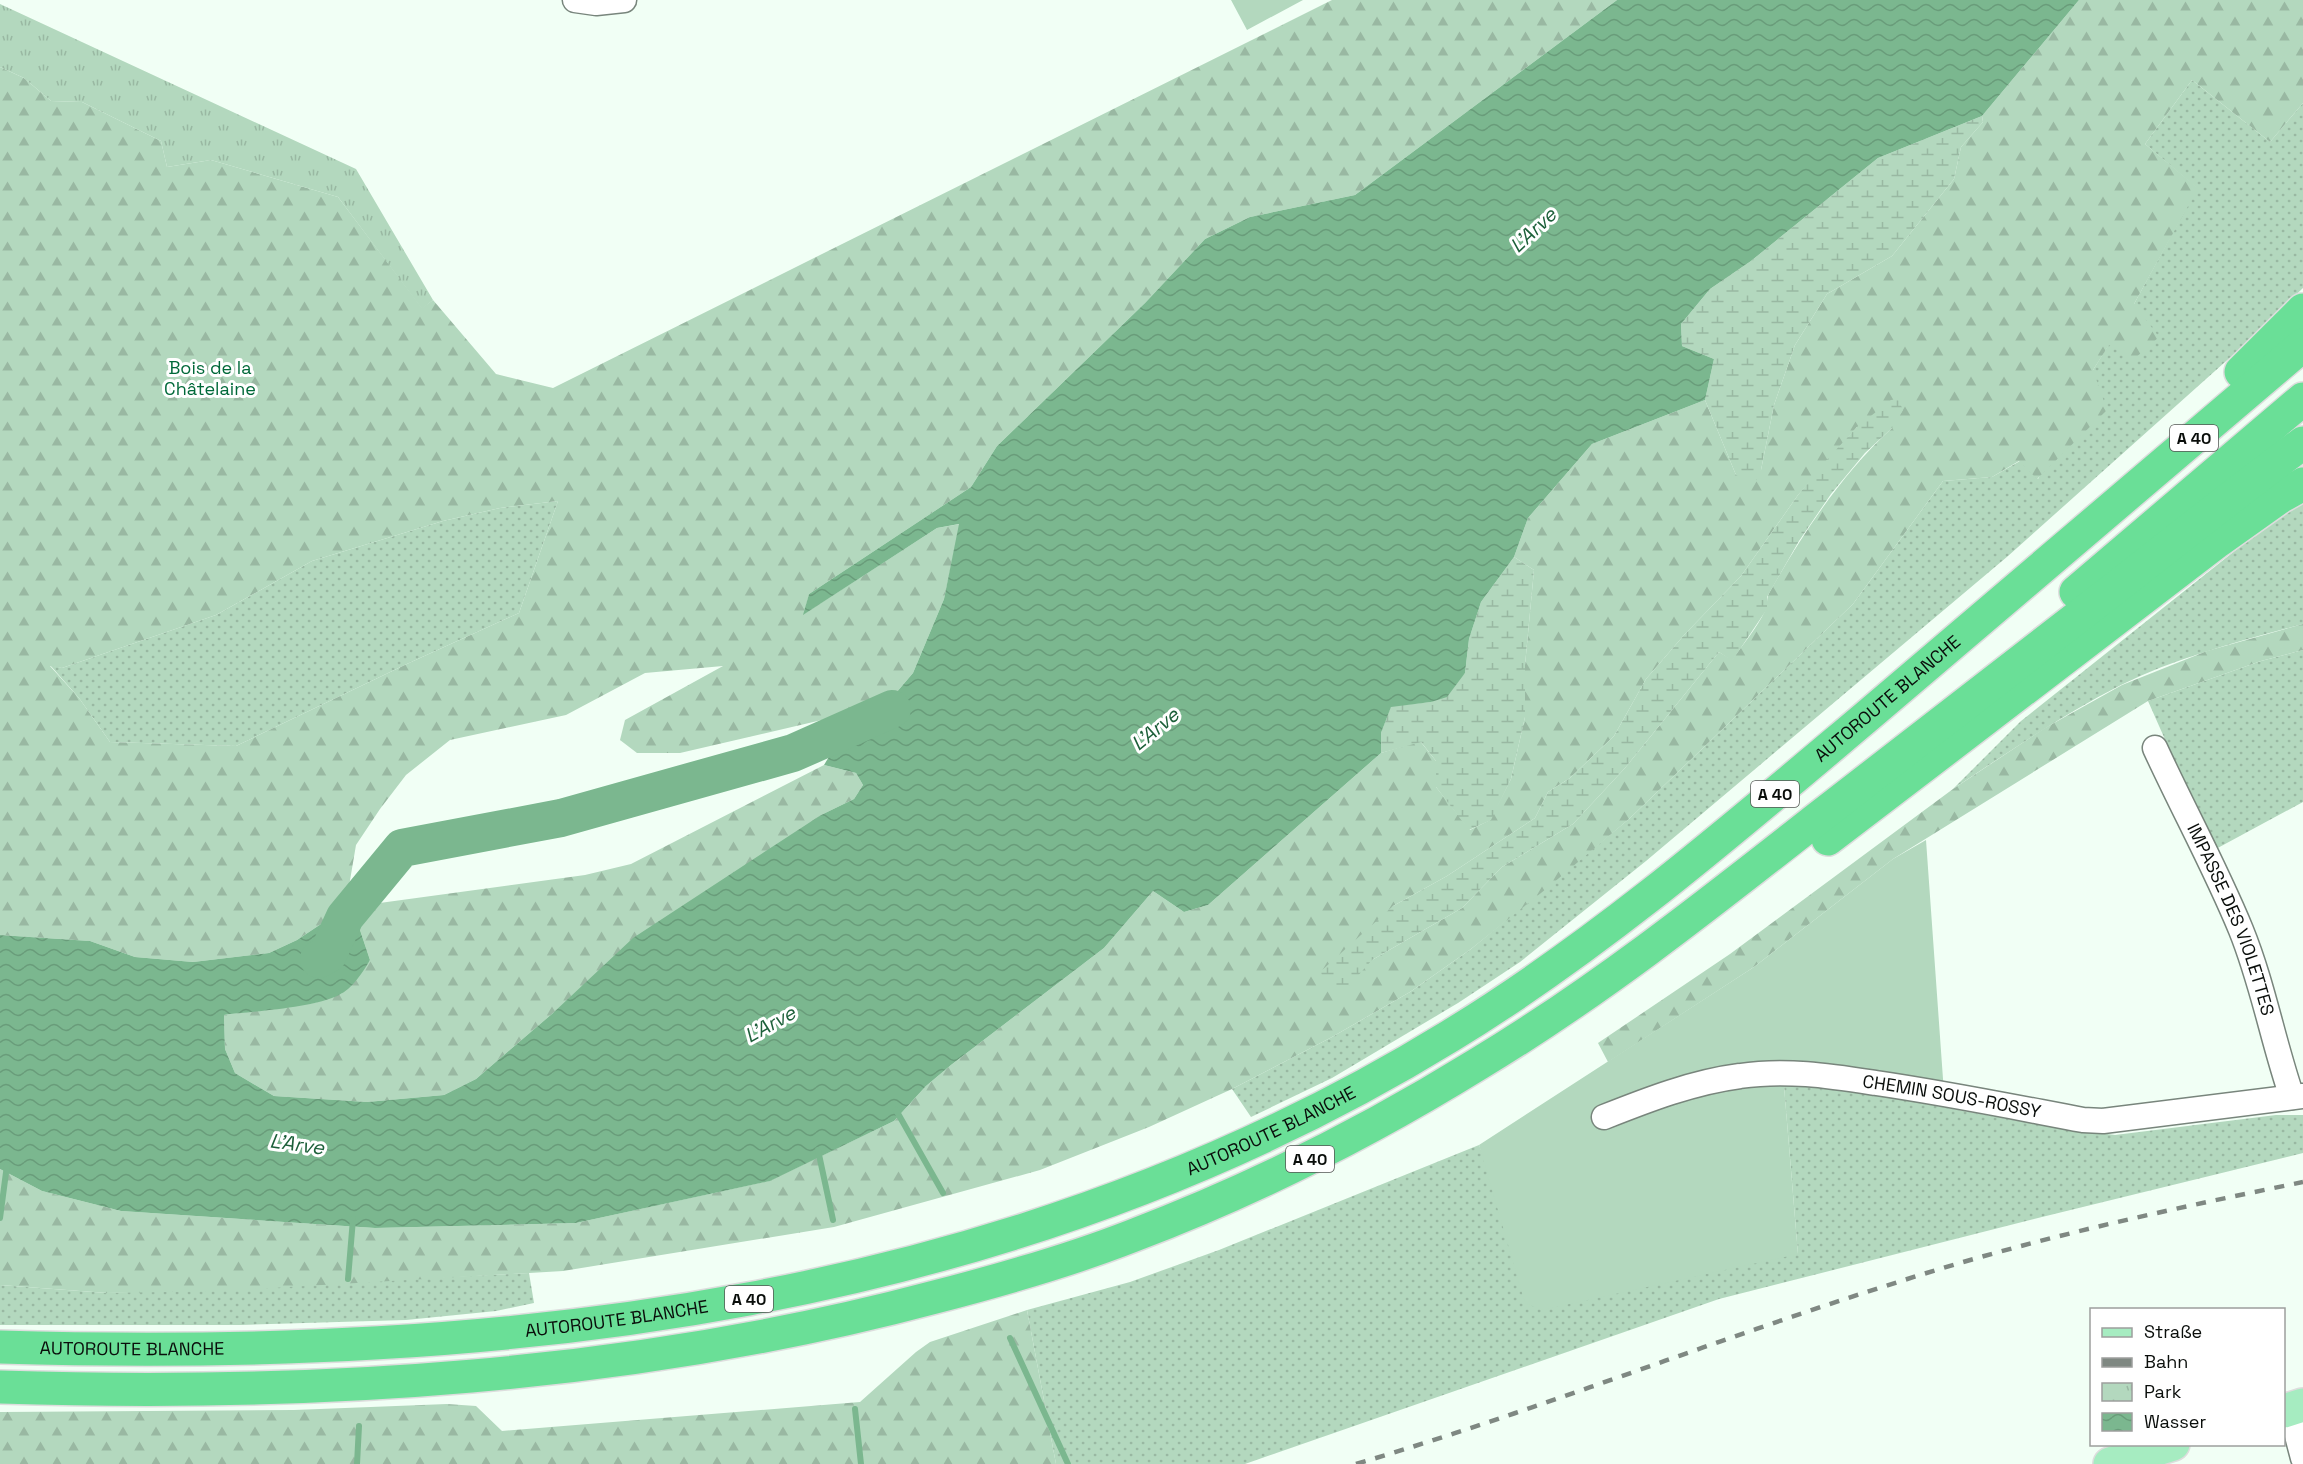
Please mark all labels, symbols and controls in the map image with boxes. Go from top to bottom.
water label: L'Arve [1504,201,1563,258]
park label: Bois de la Châtelaine [164,356,256,400]
road number: A 40 [2170,425,2218,451]
street label: AUTOROUTE BLANCHE [1810,630,1965,767]
water label: L'Arve [1126,701,1185,756]
road number: A 40 [1751,781,1799,807]
street label: IMPASSE DES VIOLETTES [2182,819,2280,1018]
water label: L'Arve [740,999,801,1049]
street label: CHEMIN SOUS-ROSSY [1861,1069,2043,1123]
street label: AUTOROUTE BLANCHE [1183,1081,1359,1180]
water label: L'Arve [268,1127,327,1161]
road number: A 40 [1286,1146,1334,1172]
road number: A 40 [725,1286,773,1312]
street label: AUTOROUTE BLANCHE [524,1294,710,1342]
legend [2090,1308,2285,1446]
text: Straße [2144,1320,2202,1343]
street label: AUTOROUTE BLANCHE [40,1336,224,1360]
text: Bahn [2144,1350,2188,1373]
text: Park [2144,1380,2182,1403]
text: Wasser [2144,1410,2206,1433]

